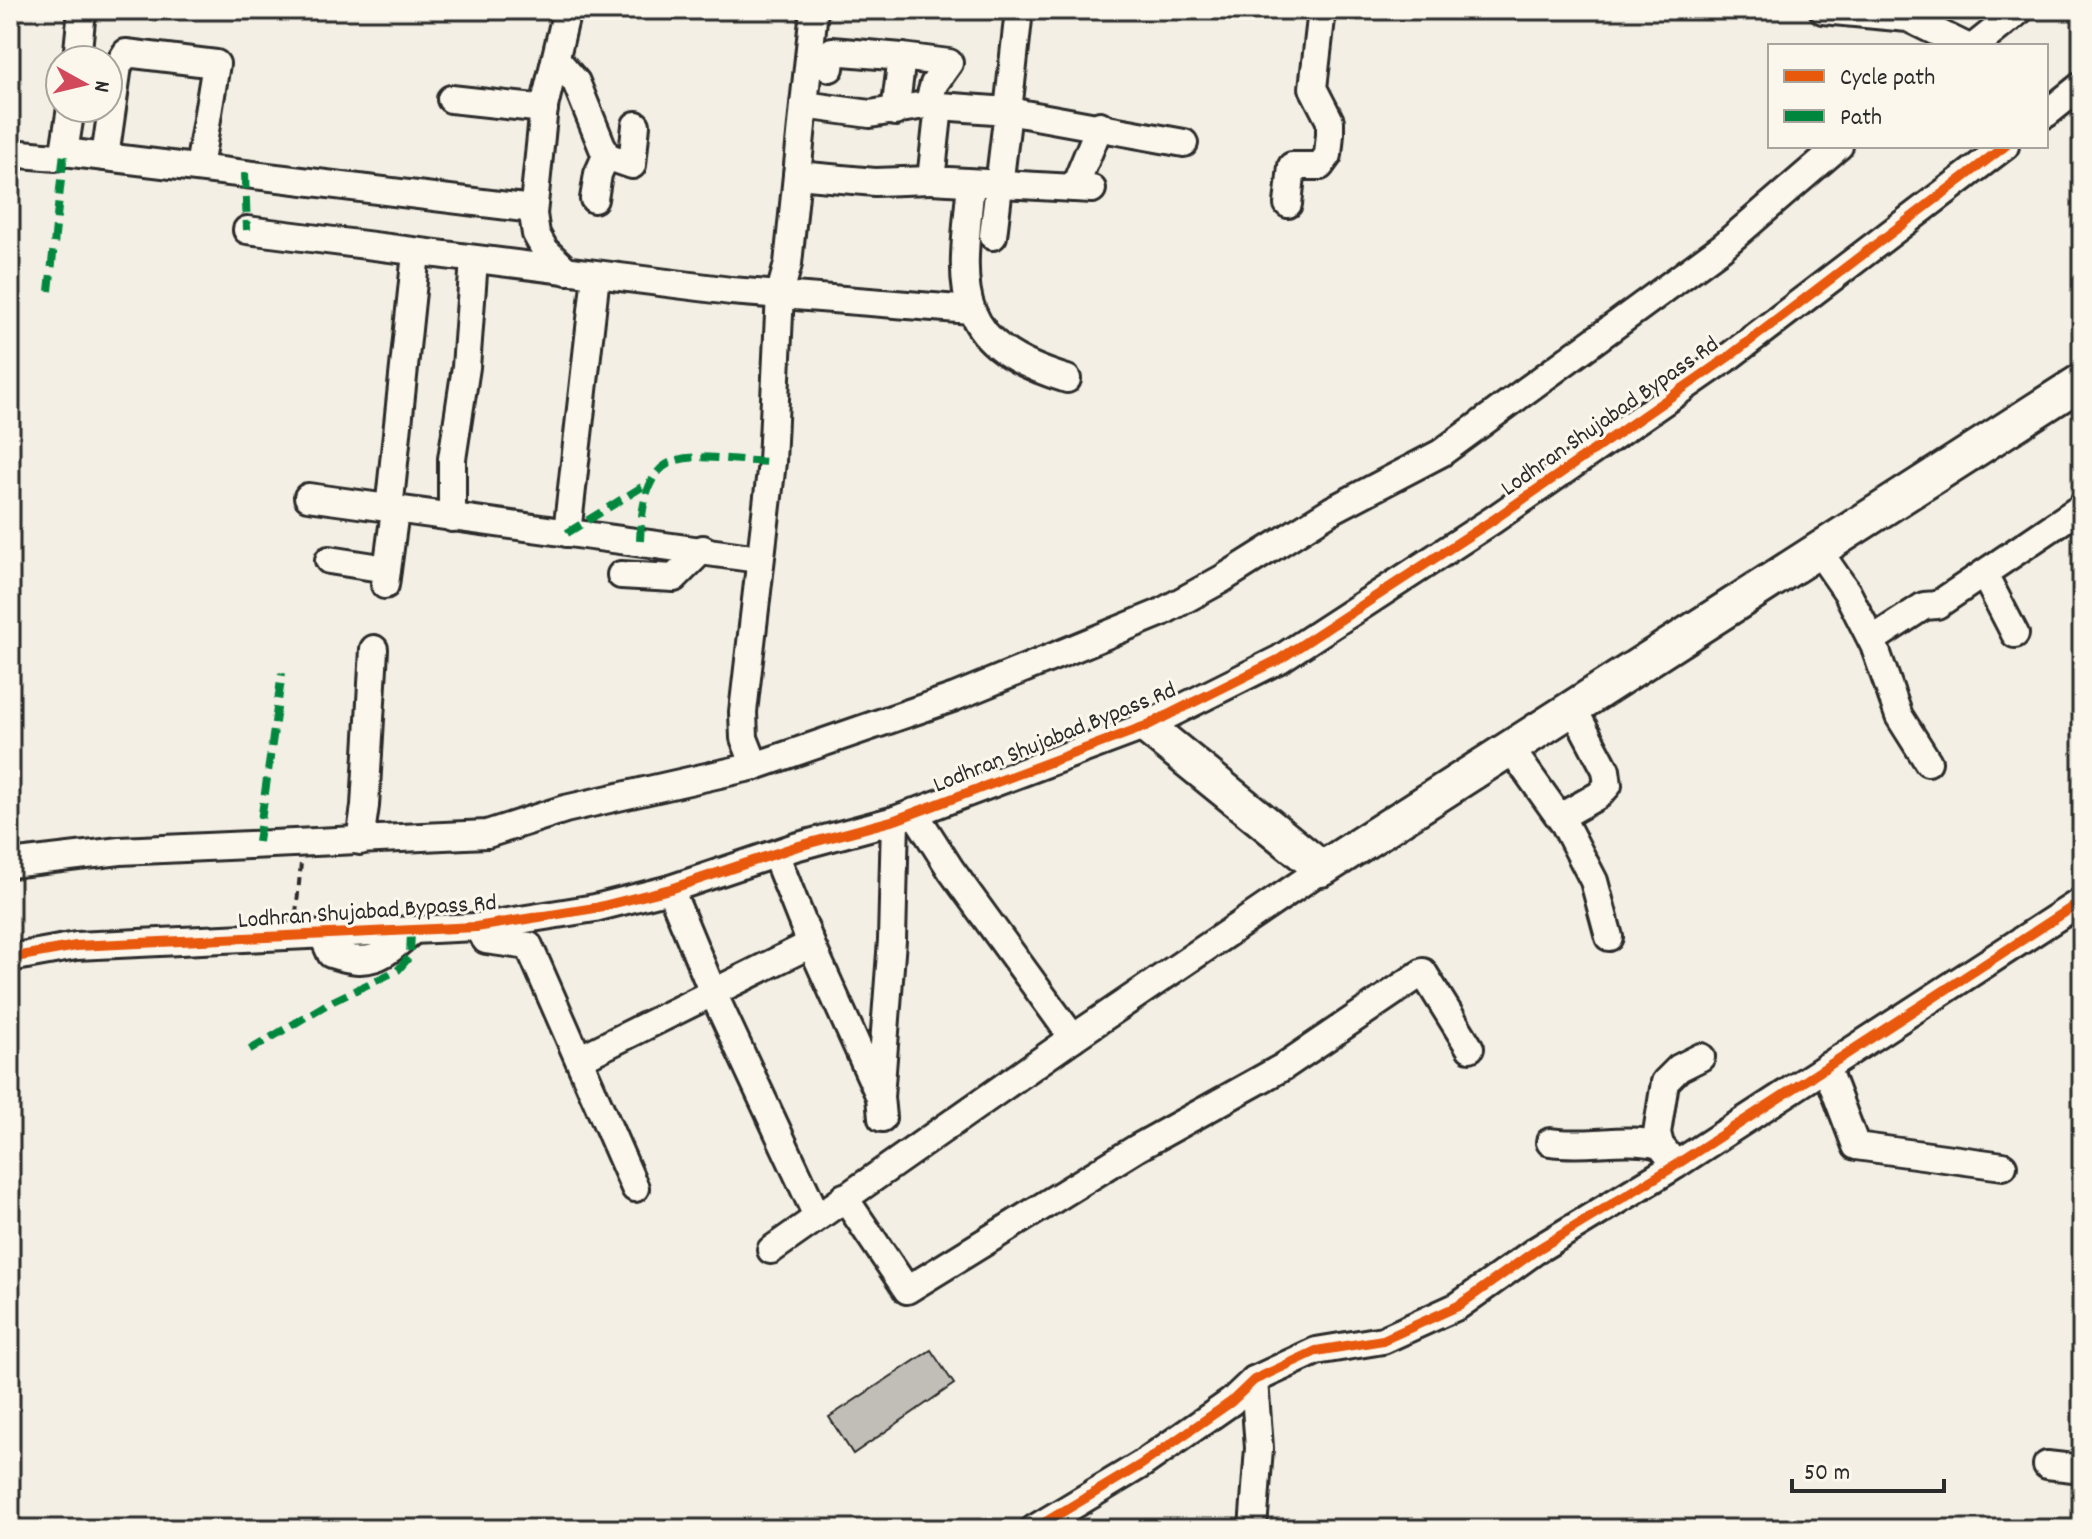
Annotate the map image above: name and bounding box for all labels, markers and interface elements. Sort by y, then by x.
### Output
north arrow [44,44,124,124]
legend [1768,44,2048,148]
text: Cycle path [1840,62,1935,96]
text: N [84,79,116,94]
text: Path [1840,102,1882,136]
street label: Lodhran Shujabad Bypass Rd [1495,329,1727,506]
street label: Lodhran Shujabad Bypass Rd [928,674,1182,803]
street label: Lodhran Shujabad Bypass Rd [237,887,498,939]
scale bar [1792,1443,1944,1493]
text: 50 m [1804,1457,1850,1491]

